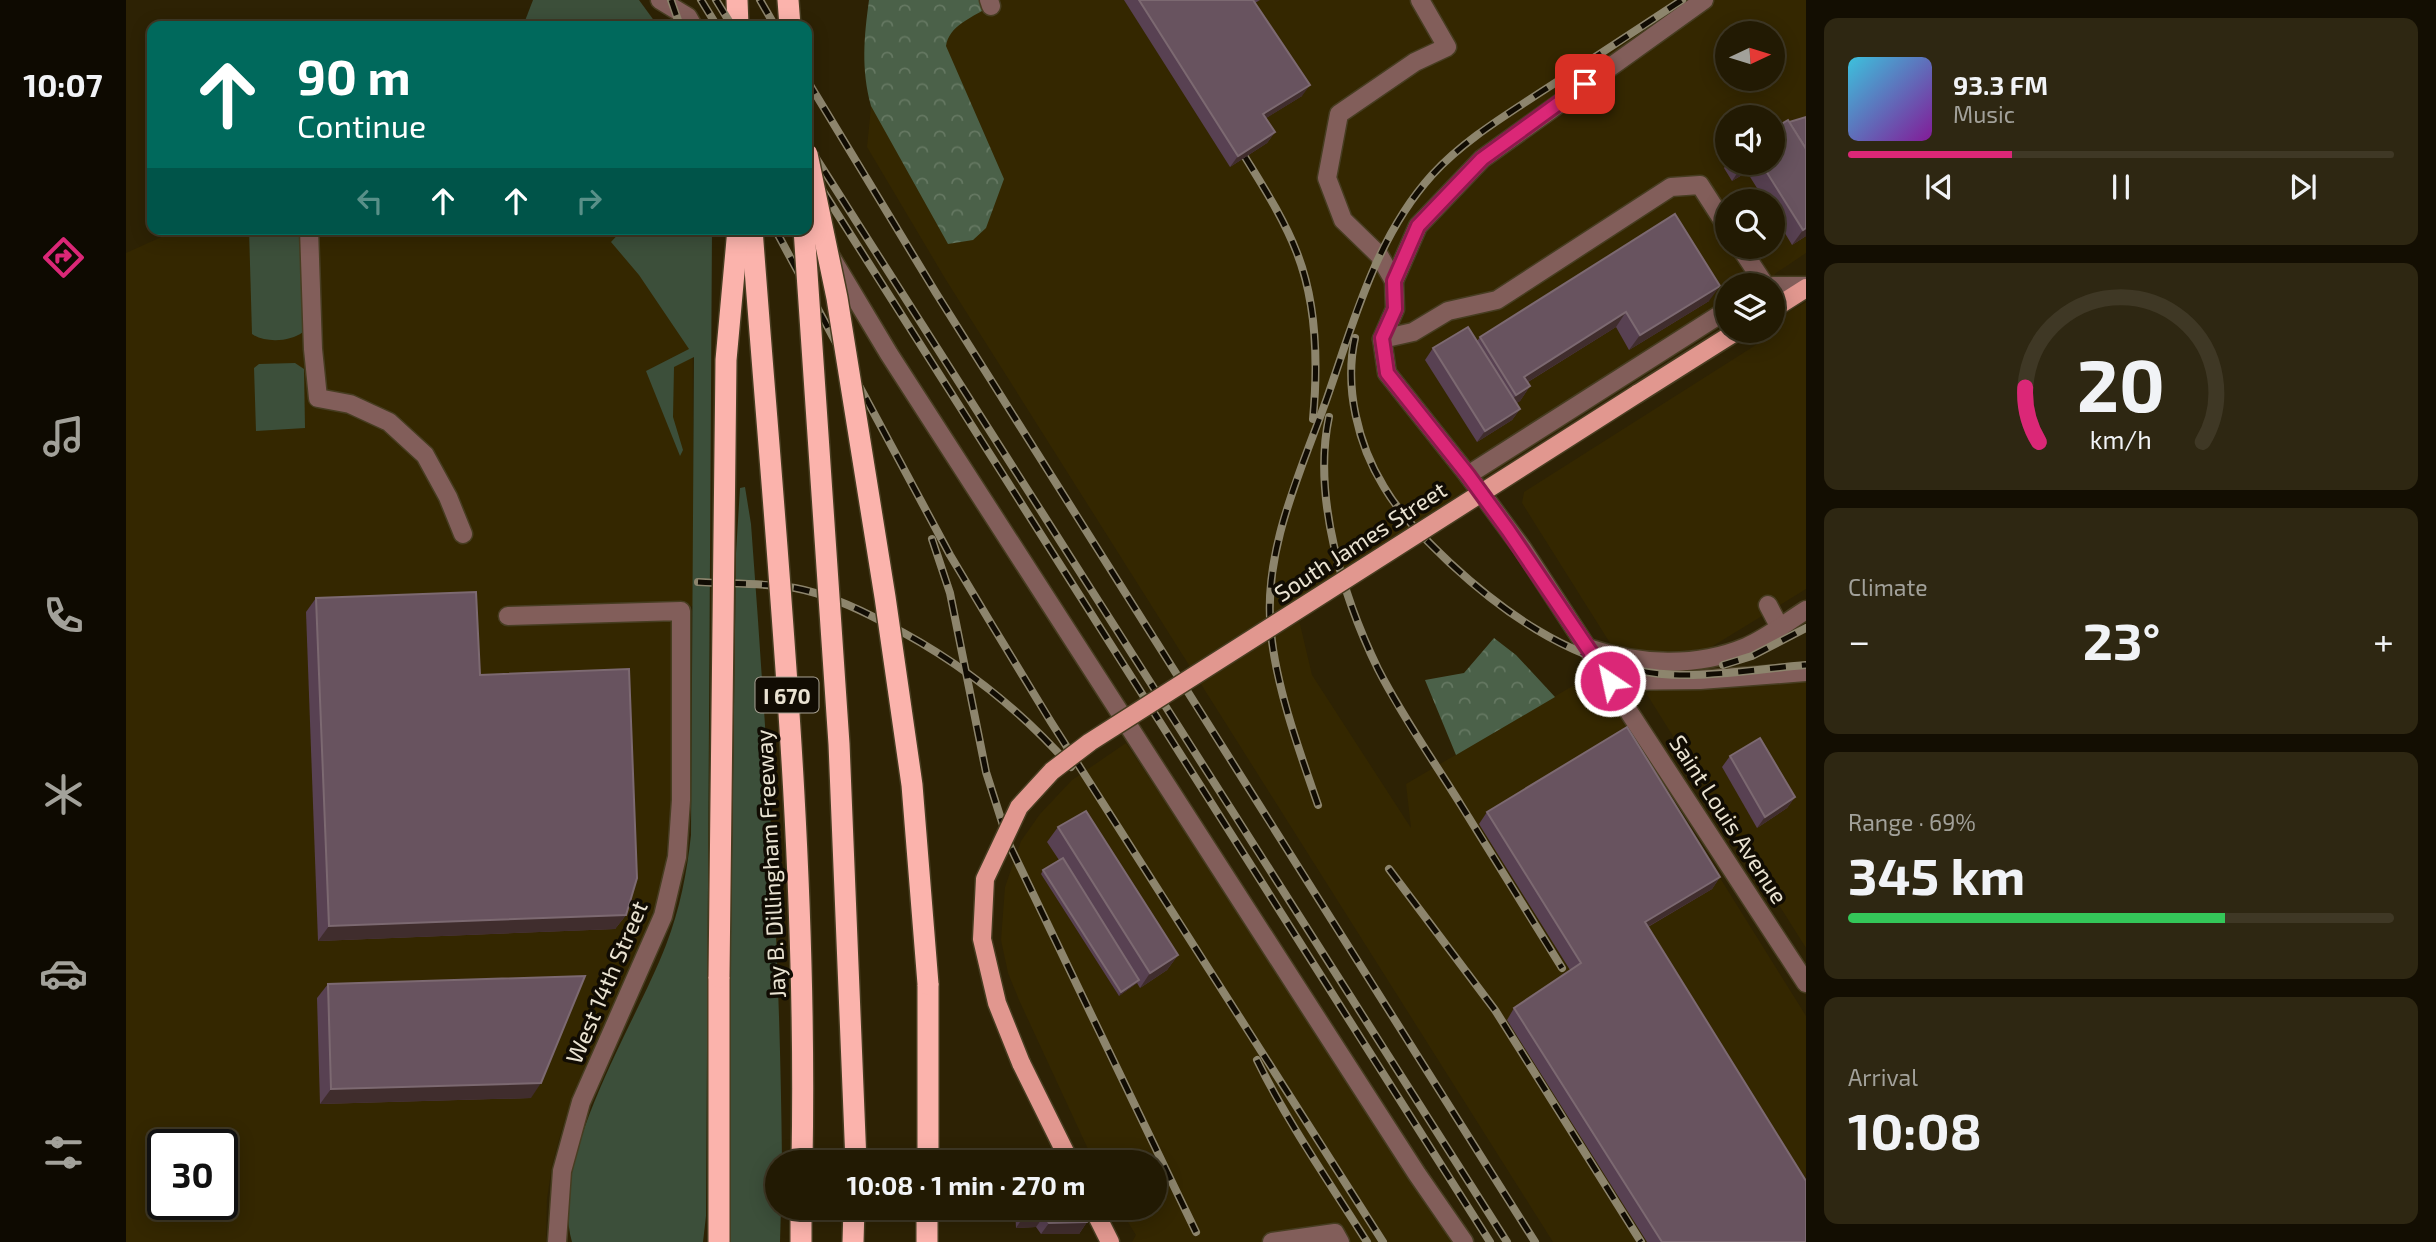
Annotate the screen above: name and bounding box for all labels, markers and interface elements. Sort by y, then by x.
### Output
north arrow [1715,21,1785,91]
map controls [1715,21,1785,343]
text: 90 m [297,46,411,105]
icon: ahead [182,49,273,140]
pin [1555,54,1615,114]
text: 10:07 [23,65,103,103]
icon: arrive [1566,65,1604,103]
text: 93.3 FM [1953,69,2048,100]
text: Music [1953,100,2015,128]
button: sound [1715,105,1785,175]
text: Continue [297,106,426,144]
icon: previous [1920,168,1958,206]
icon: pause [2102,168,2140,206]
icon: next [2284,168,2322,206]
icon: left [351,182,389,220]
icon: ahead [424,182,462,220]
icon: ahead [497,182,535,220]
icon: right [570,182,608,220]
button: search [1715,189,1785,259]
icon: directions [39,233,88,282]
button: layers [1715,273,1785,343]
text: 20 [2077,340,2165,428]
icon: music [39,412,88,461]
text: km/h [2090,424,2152,454]
street label: South James Street [1269,475,1451,607]
text: Climate [1848,573,1928,601]
icon: phone [39,591,88,640]
text: 23° [2083,608,2160,670]
text: − [1848,617,1870,663]
text: + [2373,617,2394,663]
position arrow [1573,644,1647,718]
road number: I 670 [756,678,818,712]
street label: Jay B. Dillingham Freeway [749,729,791,999]
street label: Saint Louis Avenue [1664,729,1794,909]
icon: climate [39,770,88,819]
text: Range · 69% [1848,808,1976,836]
text: 345 km [1848,843,2025,905]
street label: West 14th Street [559,896,653,1067]
icon: car [39,949,88,998]
text: Arrival [1848,1063,1918,1091]
text: 10:08 [1848,1098,1982,1160]
icon: filters [39,1128,88,1177]
speed limit sign: 30 [147,1129,238,1220]
text: 10:08 · 1 min · 270 m [847,1169,1085,1200]

